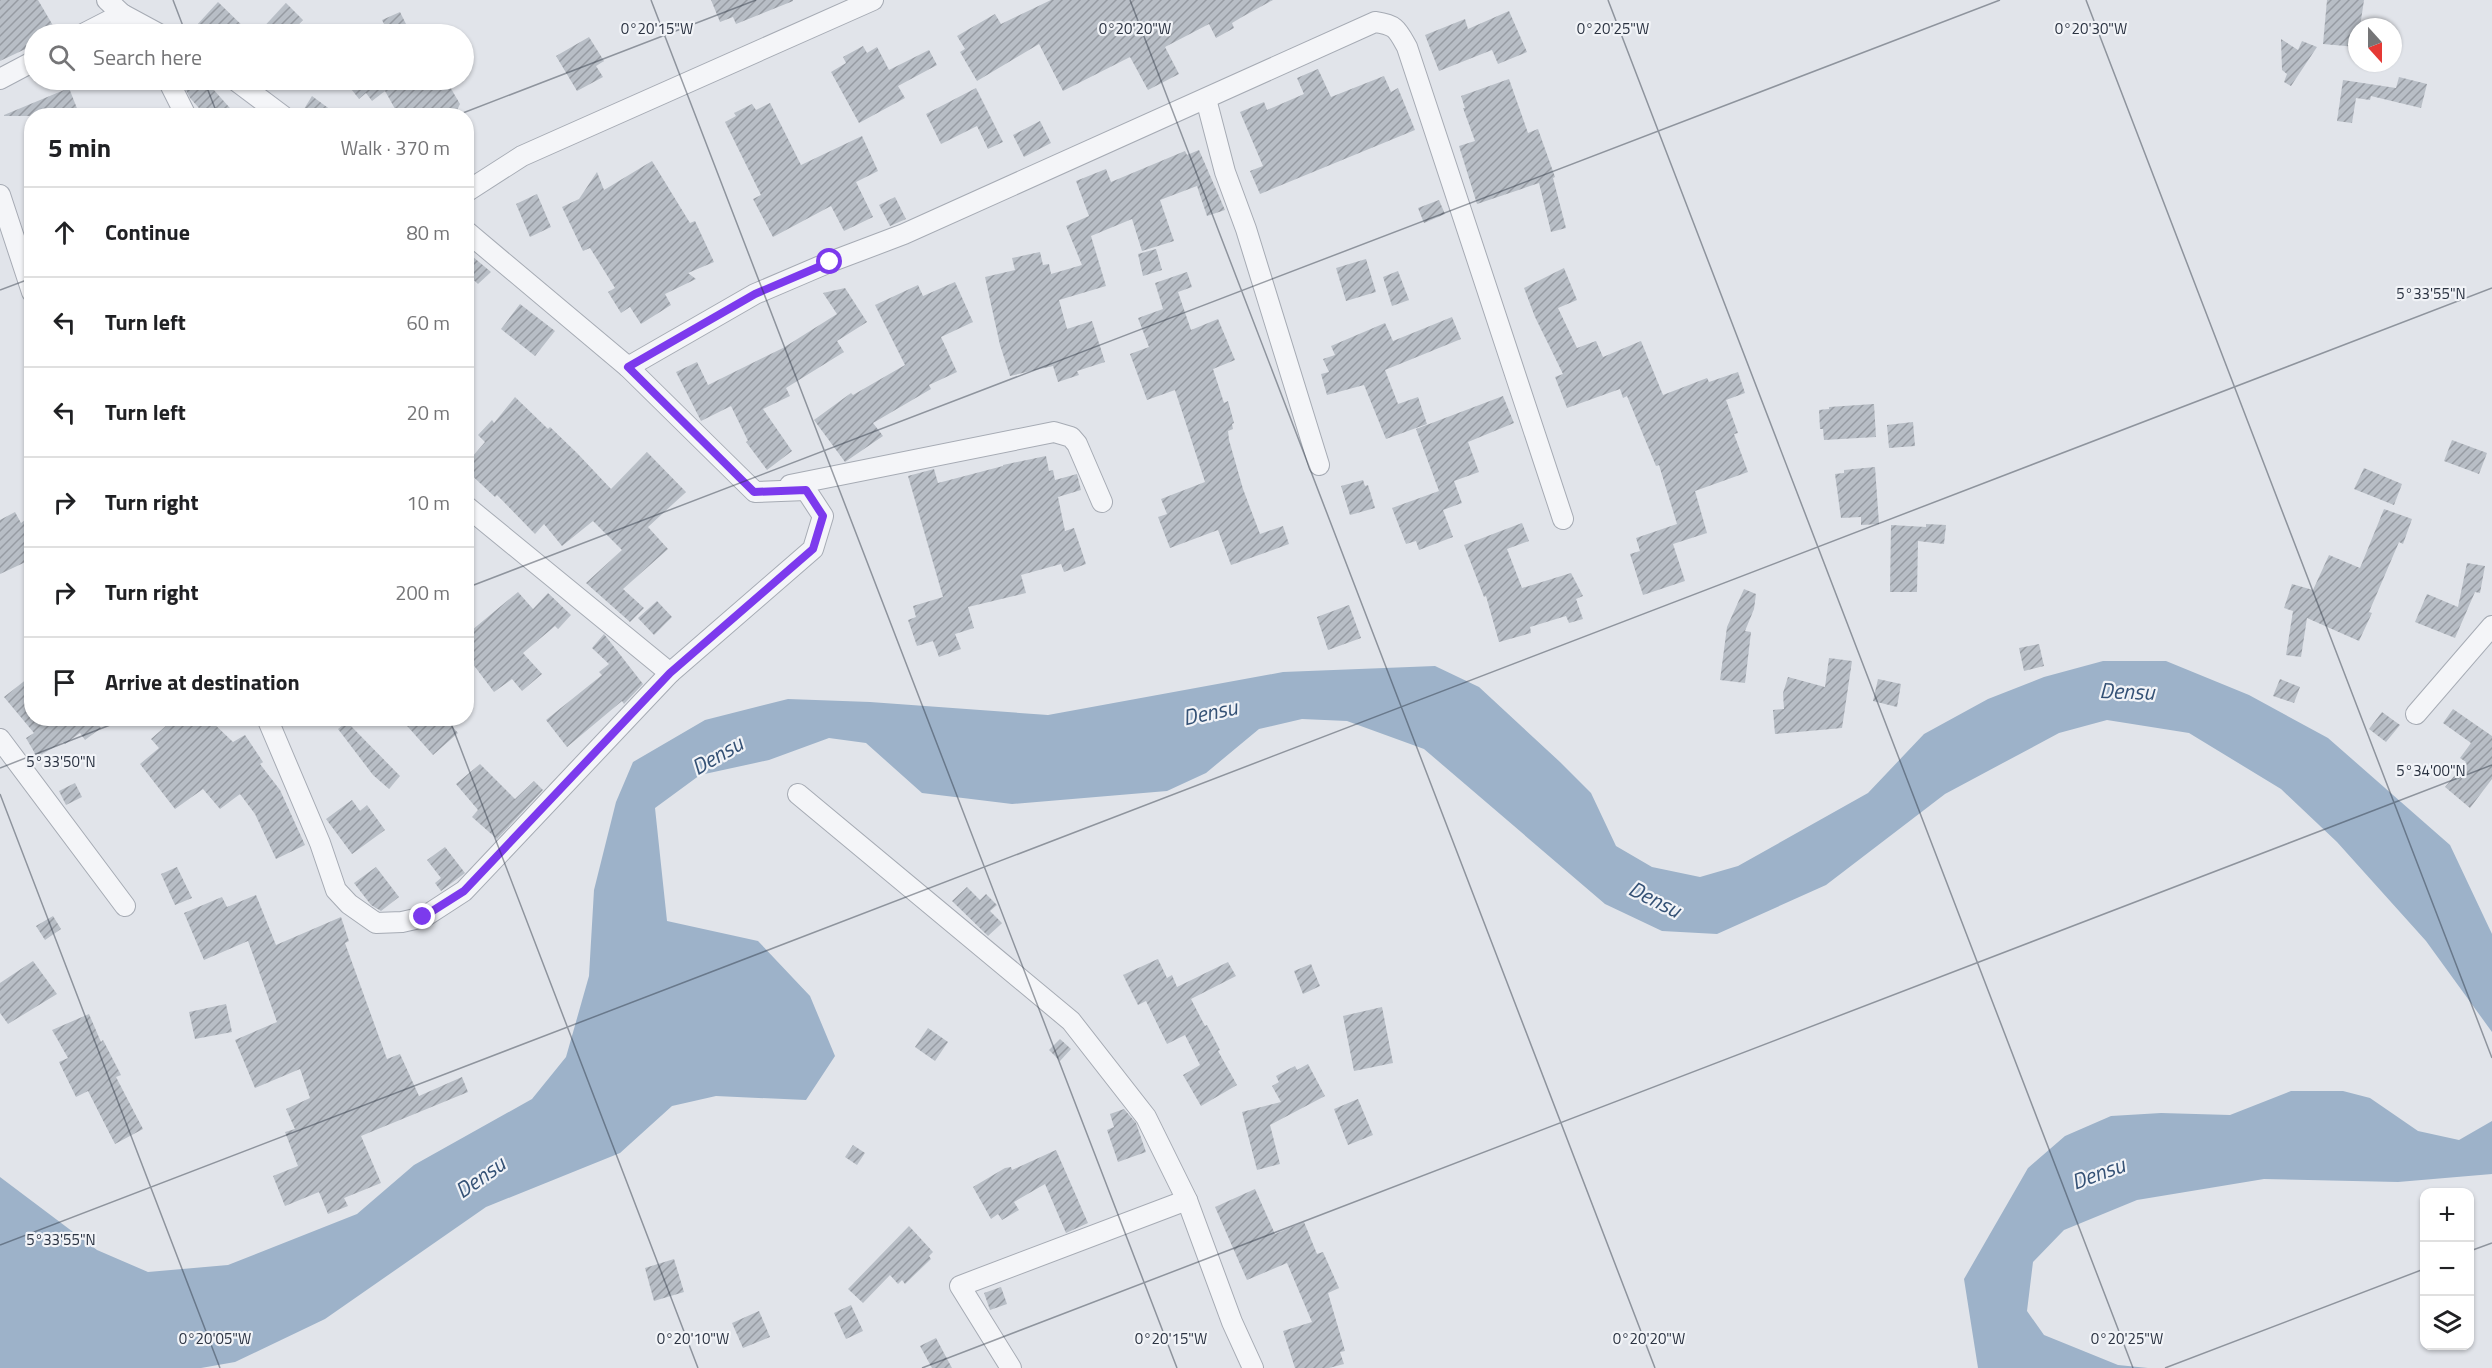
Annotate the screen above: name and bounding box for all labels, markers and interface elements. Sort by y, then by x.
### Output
text: 0°20'15"W [621,17,693,40]
text: 0°20'20"W [1099,17,1171,40]
text: 0°20'25"W [1577,17,1649,40]
text: 0°20'30"W [2055,17,2127,40]
north arrow [2348,18,2402,72]
search box [24,24,474,90]
text: Search here [93,40,202,74]
icon: search [45,41,78,74]
text: 5 min [48,128,111,167]
text: Walk · 370 m [341,132,450,163]
text: Continue [105,215,190,249]
icon: ahead [48,216,81,249]
text: 80 m [406,217,450,248]
route start [816,248,842,274]
text: 5°33'55"N [2396,282,2466,305]
text: Turn left [105,305,186,339]
icon: left [48,306,81,339]
text: 60 m [406,307,450,338]
text: Turn left [105,395,186,429]
icon: left [48,396,81,429]
text: 20 m [406,397,450,428]
text: Turn right [105,485,199,519]
icon: right [48,486,81,519]
text: 10 m [406,487,450,518]
text: Turn right [105,575,199,609]
icon: right [48,576,81,609]
text: 200 m [395,577,450,608]
text: Arrive at destination [105,665,300,699]
icon: arrive [48,666,81,699]
water label: Densu [2099,673,2157,709]
water label: Densu [1180,689,1242,734]
water label: Densu [685,726,751,783]
text: 5°33'50"N [26,750,96,773]
text: 5°34'00"N [2396,759,2466,782]
water label: Densu [1623,871,1689,928]
route end [409,903,435,929]
water label: Densu [448,1146,514,1207]
water label: Densu [2066,1147,2132,1198]
map controls [2420,1188,2474,1350]
button: + [2420,1188,2474,1242]
text: 5°33'55"N [26,1228,96,1251]
button: − [2420,1242,2474,1296]
button: layers [2420,1296,2474,1350]
text: 0°20'05"W [179,1327,251,1350]
text: 0°20'10"W [657,1327,729,1350]
text: 0°20'15"W [1135,1327,1207,1350]
text: 0°20'20"W [1613,1327,1685,1350]
text: 0°20'25"W [2091,1327,2163,1350]

